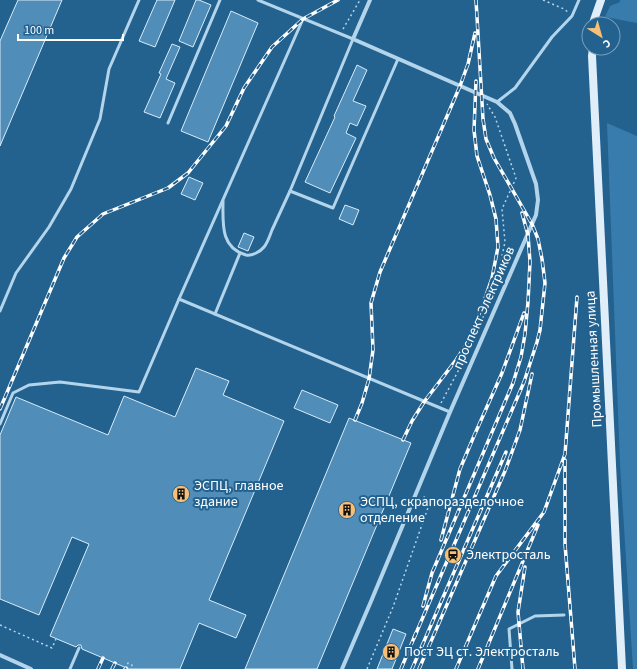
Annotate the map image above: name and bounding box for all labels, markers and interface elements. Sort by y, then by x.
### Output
scale bar [18,16,123,42]
north arrow [581,16,621,56]
text: 100 m [24,22,54,39]
text: С [599,36,614,52]
street label: проспект Электриков [448,243,520,373]
street label: Промышленная улица [580,290,608,428]
place label: ЭСПЦ, главное здание [194,476,284,512]
building icon: ЭСПЦ, главное здание [171,484,191,504]
place label: ЭСПЦ, скрапоразделочное отделение [360,492,524,528]
building icon: ЭСПЦ, скрапоразделочное отделение [337,500,357,520]
station icon: Электросталь [443,545,463,565]
place label: Электросталь [466,545,551,565]
building icon: Пост ЭЦ ст. Электросталь [381,642,401,662]
place label: Пост ЭЦ ст. Электросталь [404,642,560,662]

